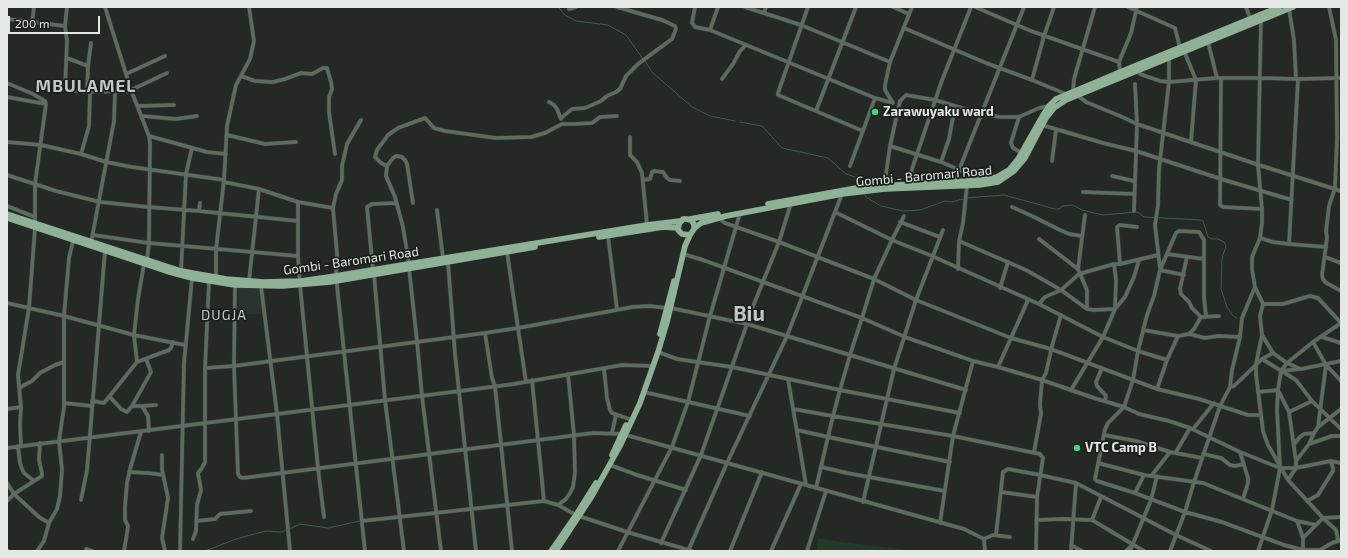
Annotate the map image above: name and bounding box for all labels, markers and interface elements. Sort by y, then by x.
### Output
scale bar [10,8,102,34]
text: 200 m [15,16,49,30]
district label: MBULAMEL [36,76,136,96]
place label: Zarawuyaku ward [883,104,994,120]
marker: Zarawuyaku ward [870,107,880,117]
street label: Gombi - Baromari Road [855,162,993,190]
street label: Gombi - Baromari Road [282,244,420,278]
district label: Biu [733,301,765,327]
district label: DUGJA [201,307,247,323]
place label: VTC Camp B [1085,440,1157,456]
marker: VTC Camp B [1072,443,1082,453]

